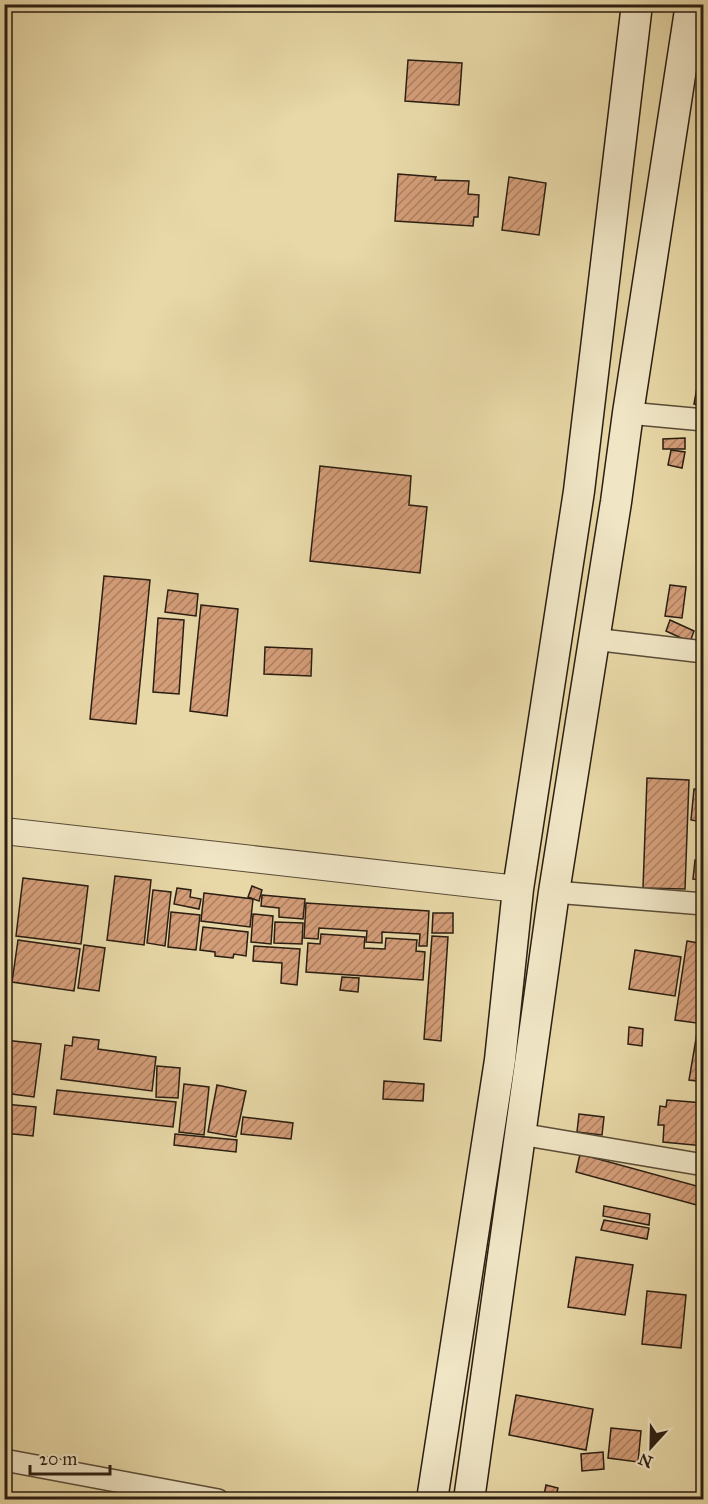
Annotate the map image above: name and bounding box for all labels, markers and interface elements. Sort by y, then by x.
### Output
north arrow [621,1417,681,1477]
scale bar [30,1438,110,1476]
text: 20 m [39,1448,77,1470]
text: N [635,1449,655,1472]

